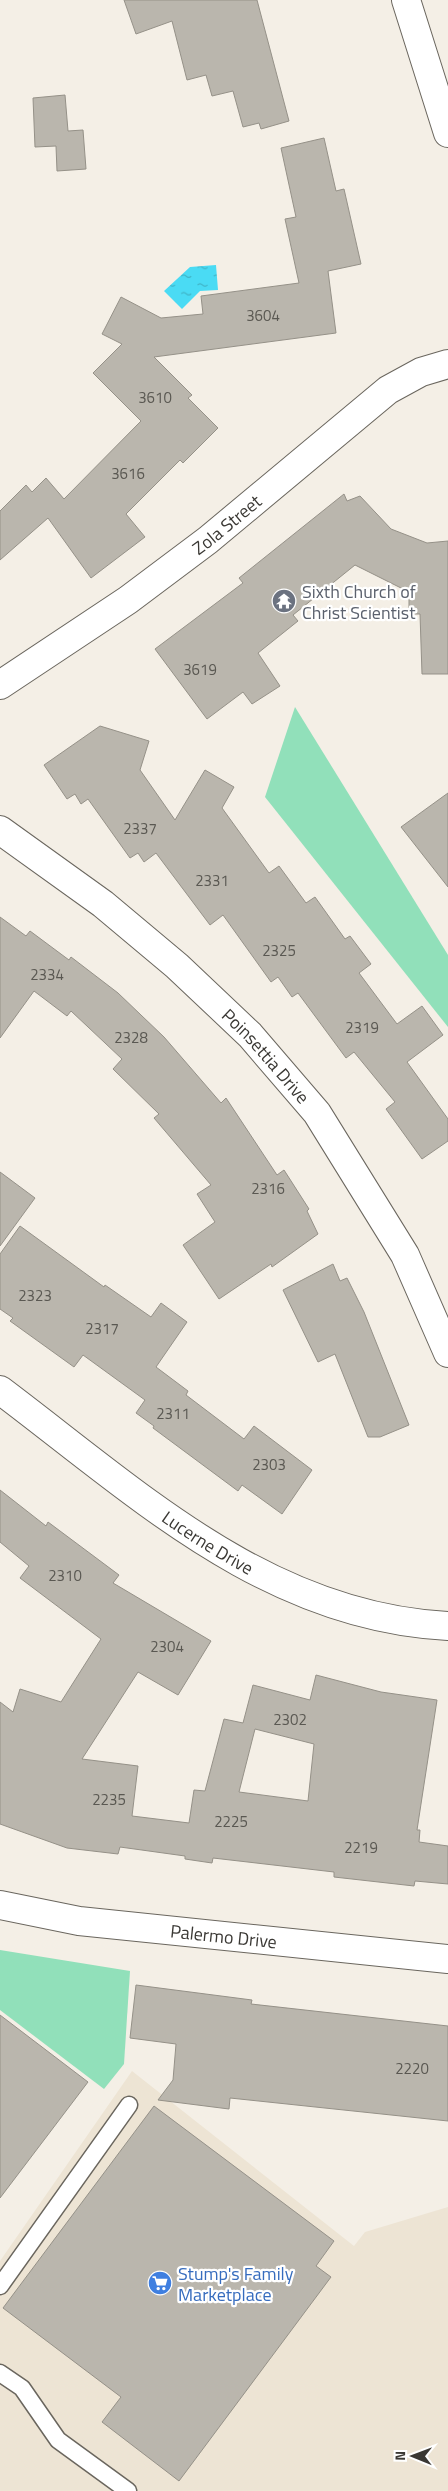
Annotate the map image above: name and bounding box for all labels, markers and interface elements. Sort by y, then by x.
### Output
house number: 3604 [246,304,280,327]
house number: 3610 [138,386,172,409]
house number: 3616 [111,462,145,485]
street label: Zola Street [186,487,268,561]
place label: Sixth Church of Christ Scientist [302,578,416,626]
temple icon: Sixth Church of Christ Scientist [271,588,297,614]
house number: 3619 [183,658,217,681]
house number: 2337 [123,817,157,840]
house number: 2331 [195,869,229,892]
house number: 2325 [262,939,296,962]
house number: 2334 [30,963,64,986]
street label: Poinsettia Drive [216,1002,316,1109]
house number: 2319 [345,1016,379,1039]
house number: 2328 [114,1026,148,1049]
house number: 2316 [251,1177,285,1200]
house number: 2323 [18,1284,52,1307]
house number: 2317 [85,1317,119,1340]
house number: 2311 [156,1402,190,1425]
house number: 2303 [252,1453,286,1476]
street label: Lucerne Drive [157,1504,259,1581]
house number: 2310 [48,1564,82,1587]
house number: 2304 [150,1635,184,1658]
house number: 2302 [273,1708,307,1731]
house number: 2235 [92,1788,126,1811]
house number: 2225 [214,1810,248,1833]
house number: 2219 [344,1836,378,1859]
street label: Palermo Drive [169,1917,278,1955]
house number: 2220 [395,2057,429,2080]
place label: Stump's Family Marketplace [178,2260,294,2308]
supermarket icon: Stump's Family Marketplace [147,2270,173,2296]
north arrow [388,2431,438,2481]
text: N [389,2451,410,2461]

